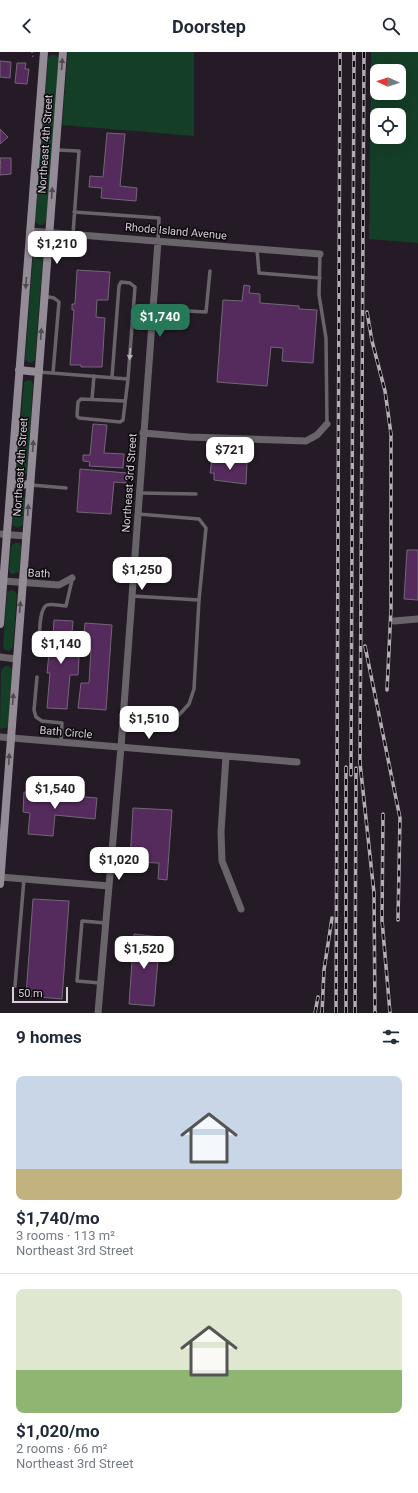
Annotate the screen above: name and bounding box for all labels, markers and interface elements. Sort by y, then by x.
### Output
icon: back [16,15,38,37]
icon: search [380,15,402,37]
text: Doorstep [172,16,246,37]
one-way arrow [59,58,66,70]
north arrow [370,64,406,100]
map controls [370,64,406,144]
street label: Northeast 4th Street [36,94,55,194]
button: locate [370,108,406,144]
one-way arrow [49,187,55,199]
street label: Rhode Island Avenue [124,221,228,242]
pin: $1,210 [24,231,90,265]
text: $1,210 [37,236,77,251]
one-way arrow [22,277,29,289]
pin: $1,740 [127,304,193,338]
text: $1,740 [140,309,180,324]
one-way arrow [38,328,45,340]
one-way arrow [127,348,134,360]
street label: Northeast 4th Street [11,417,30,517]
street label: Northeast 3rd Street [120,433,139,533]
pin: $721 [206,437,254,471]
one-way arrow [29,440,36,452]
text: $721 [215,442,245,457]
one-way arrow [25,504,32,516]
pin: $1,250 [109,557,175,591]
text: $1,250 [122,562,162,577]
street label: Bath [27,566,51,581]
one-way arrow [17,601,24,613]
pin: $1,140 [28,631,94,665]
text: $1,140 [41,636,81,651]
one-way arrow [10,693,17,705]
pin: $1,510 [116,706,182,740]
text: $1,510 [129,711,169,726]
street label: Bath Circle [39,724,93,741]
one-way arrow [6,753,13,765]
pin: $1,540 [22,776,88,810]
text: $1,540 [35,781,75,796]
pin: $1,020 [86,847,152,881]
text: $1,020 [99,852,139,867]
pin: $1,520 [111,936,177,970]
text: $1,520 [124,941,164,956]
scale bar [12,985,68,1004]
text: 50 m [18,987,43,1000]
icon: filters [380,1026,402,1048]
text: 9 homes [16,1027,82,1047]
icon: home [173,1102,245,1174]
text: $1,740/mo [16,1208,100,1228]
text: 3 rooms · 113 m² [16,1228,115,1243]
text: Northeast 3rd Street [16,1243,133,1258]
icon: home [173,1315,245,1387]
text: $1,020/mo [16,1421,100,1441]
text: 2 rooms · 66 m² [16,1441,108,1456]
text: Northeast 3rd Street [16,1456,133,1471]

